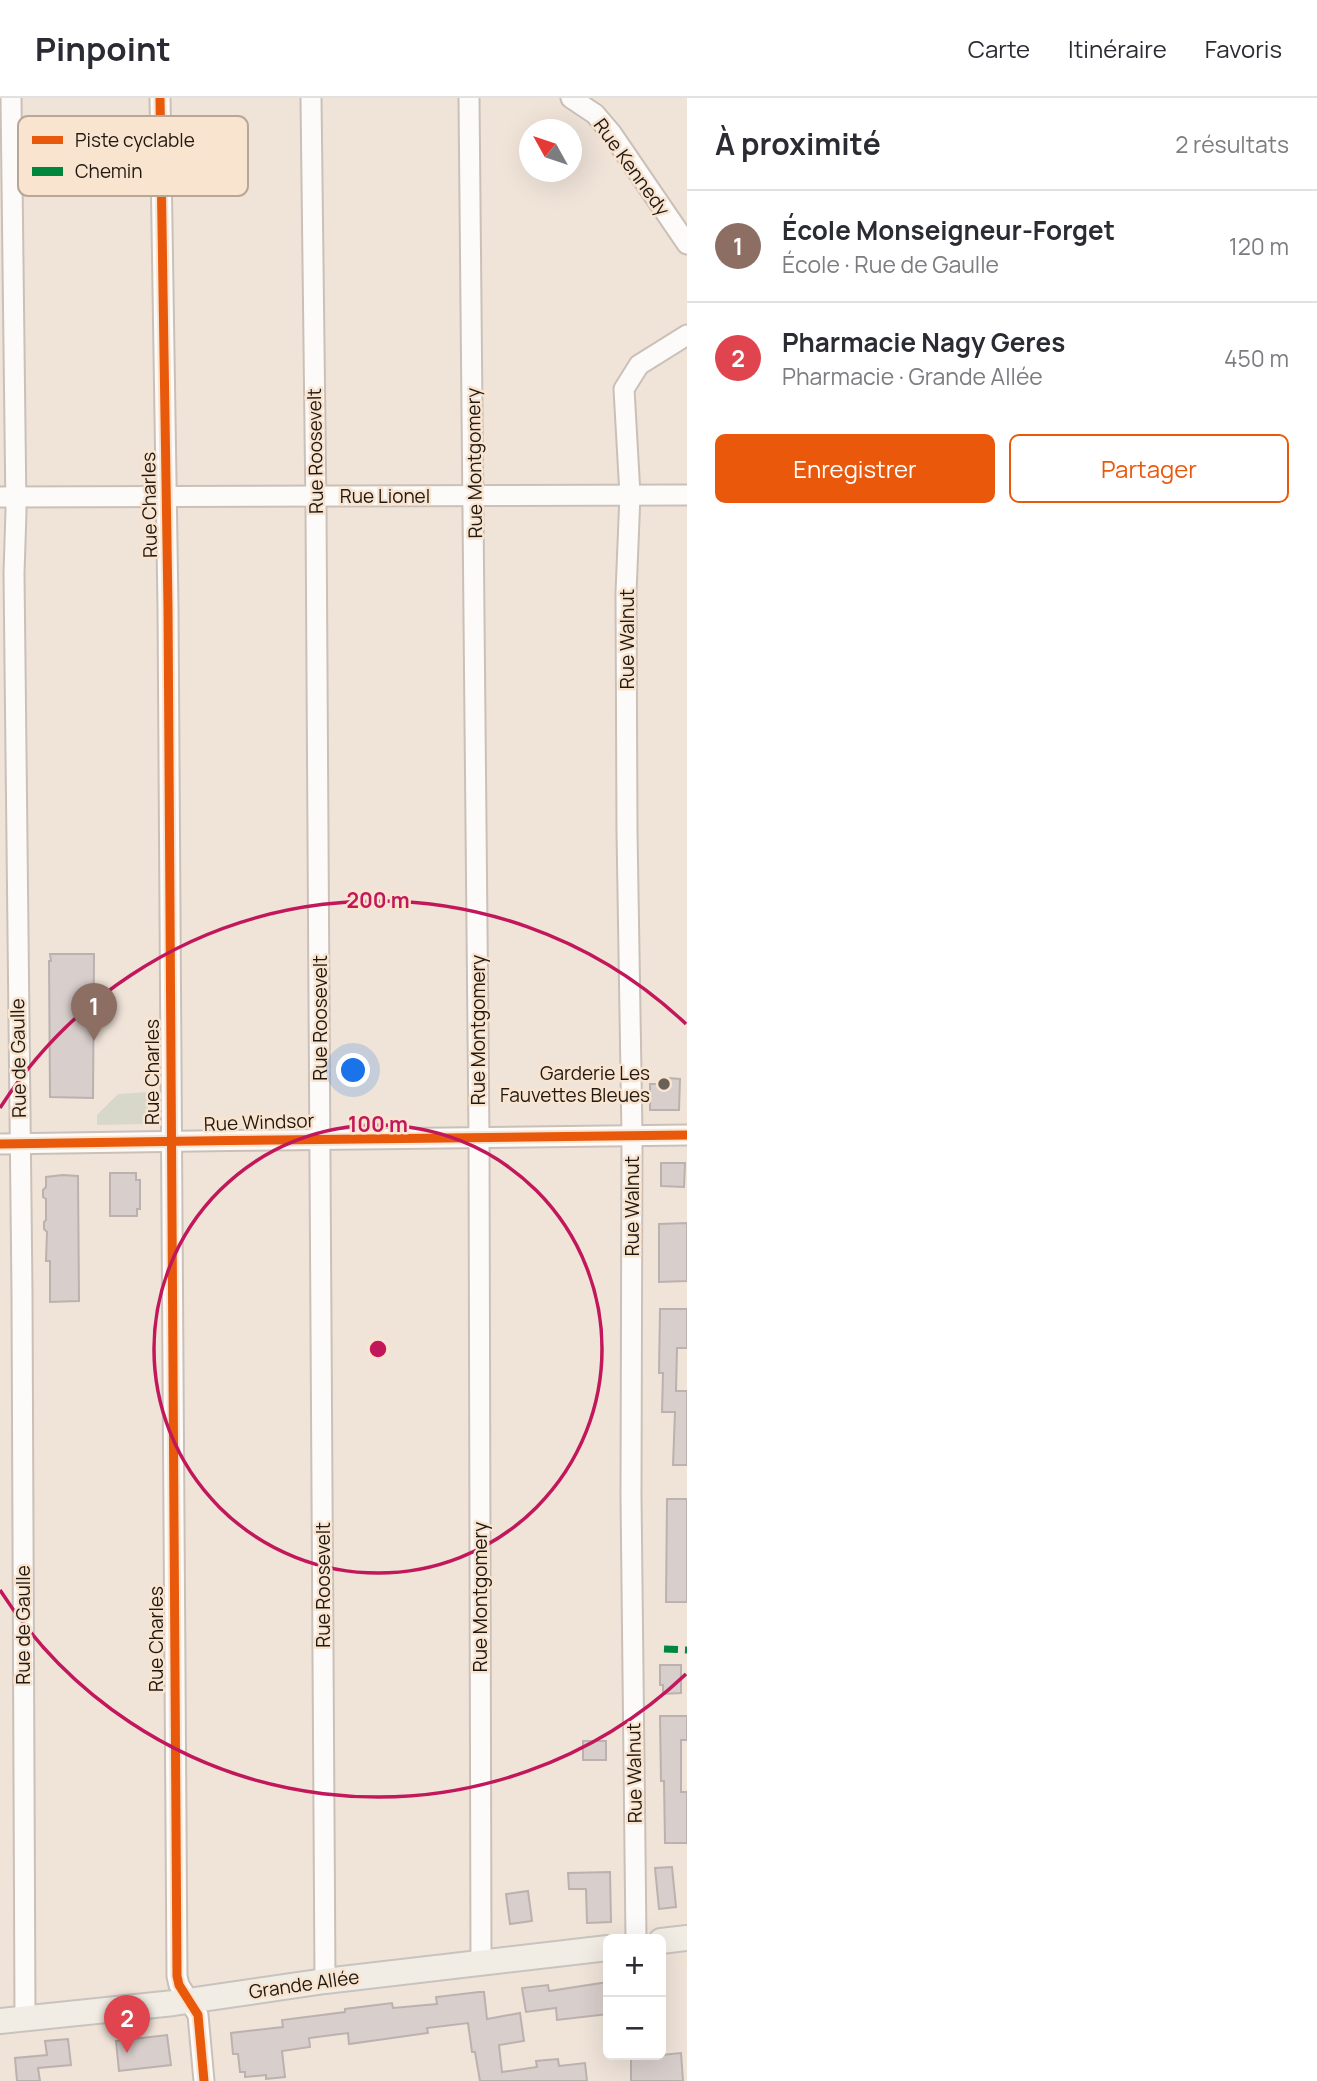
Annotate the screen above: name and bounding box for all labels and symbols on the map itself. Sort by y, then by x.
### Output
street label: Rue Kennedy [588,113,676,221]
legend [18,116,248,196]
north arrow [519,119,582,182]
text: Piste cyclable [75,127,195,153]
text: Chemin [75,158,143,184]
street label: Rue Montgomery [460,387,488,539]
street label: Rue Roosevelt [301,388,329,514]
street label: Rue Charles [135,452,163,558]
street label: Rue Lionel [340,483,430,509]
street label: Rue Walnut [614,589,640,689]
text: 200 m [346,886,410,914]
street label: Rue Roosevelt [307,955,333,1081]
street label: Rue Montgomery [465,955,491,1105]
pin: 1 [71,983,117,1041]
street label: Rue de Gaulle [4,998,32,1118]
street label: Rue Charles [139,1019,165,1125]
your location [336,1053,370,1087]
place label: Garderie Les Fauvettes Bleues [500,1060,650,1108]
marker: Garderie Les Fauvettes Bleues [656,1076,672,1092]
street label: Rue Windsor [203,1107,315,1137]
text: 100 m [348,1110,408,1138]
street label: Rue Walnut [619,1156,645,1256]
centre of rings [366,1337,390,1361]
street label: Rue Roosevelt [310,1522,336,1648]
street label: Rue Montgomery [467,1522,493,1672]
street label: Rue de Gaulle [10,1565,36,1685]
street label: Rue Charles [143,1586,169,1692]
street label: Rue Walnut [620,1723,648,1823]
street label: Grande Allée [247,1963,361,2005]
pin: 2 [104,1995,150,2053]

